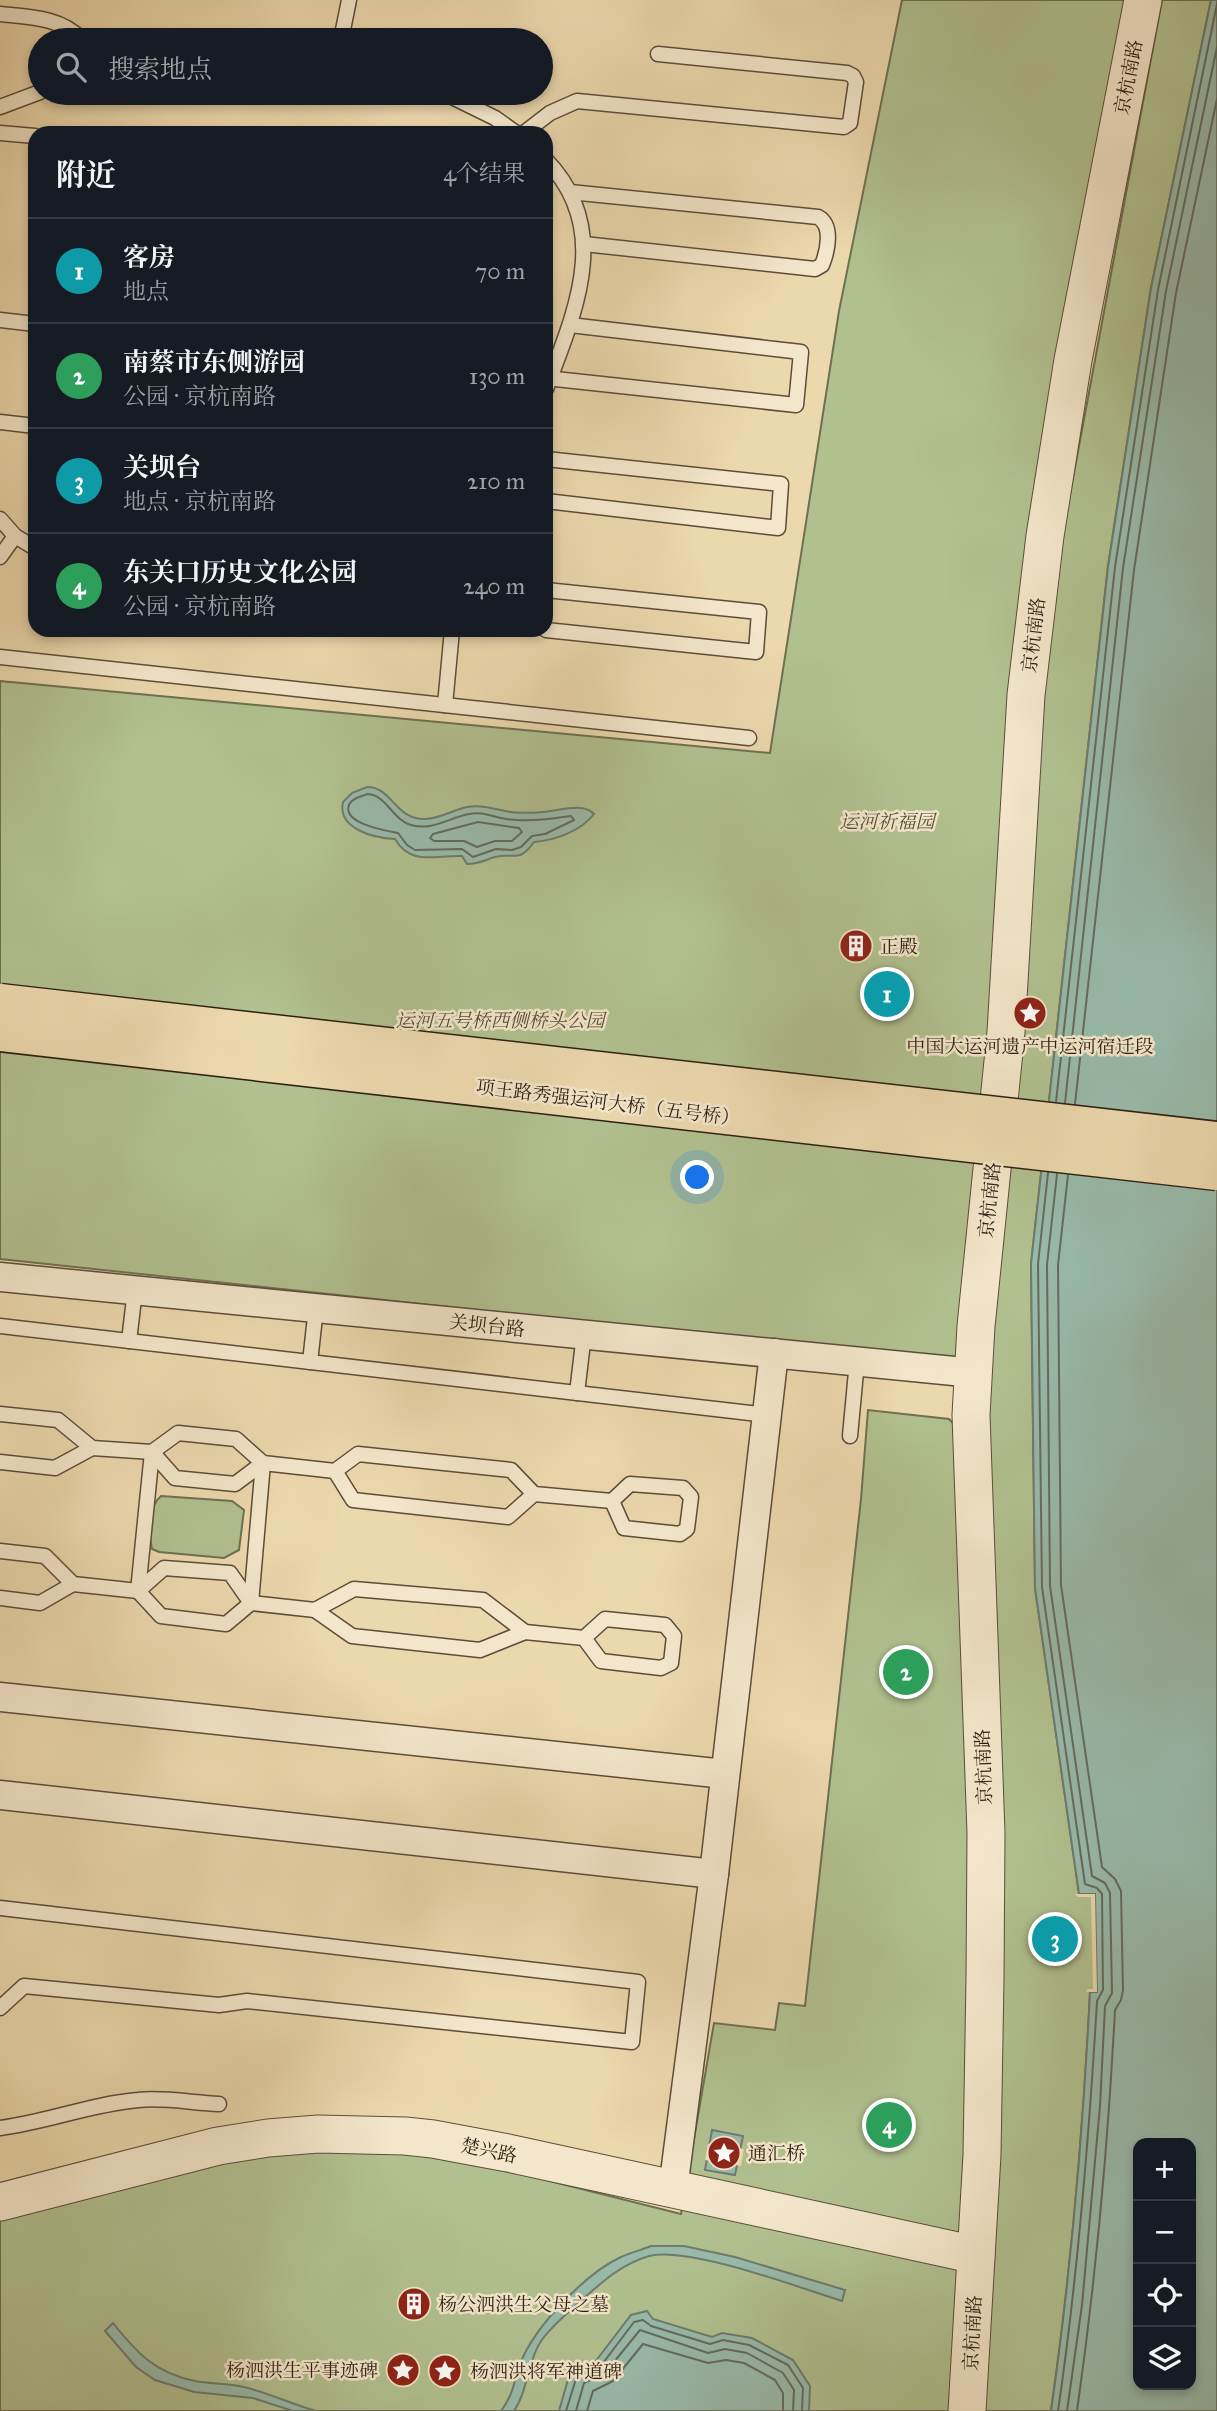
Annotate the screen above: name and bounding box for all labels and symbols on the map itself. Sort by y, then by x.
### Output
street label: 京杭南路 [1110,38,1147,117]
street label: 京杭南路 [1017,596,1050,674]
park label: 运河祈福园 [839,810,937,833]
building icon: 正殿 [837,927,875,965]
place label: 正殿 [880,935,918,958]
pin: 1 [864,968,910,1020]
place icon: 中国大运河遗产中运河宿迁段 [1011,994,1049,1032]
park label: 运河五号桥西侧桥头公园 [395,1009,607,1032]
place label: 中国大运河遗产中运河宿迁段 [906,1035,1154,1058]
street label: 项王路秀强运河大桥（五号桥） [475,1075,741,1130]
your location [680,1160,714,1194]
street label: 京杭南路 [974,1161,1005,1239]
street label: 关坝台路 [448,1310,526,1341]
pin: 2 [883,1646,929,1698]
street label: 京杭南路 [971,1729,996,1805]
pin: 3 [1032,1913,1078,1965]
pin: 4 [866,2099,912,2151]
street label: 楚兴路 [459,2133,519,2168]
place icon: 通汇桥 [705,2134,743,2172]
place label: 通汇桥 [748,2142,805,2165]
building icon: 杨公泗洪生父母之墓 [395,2285,433,2323]
place label: 杨公泗洪生父母之墓 [438,2293,609,2316]
street label: 京杭南路 [959,2294,986,2372]
place icon: 杨泗洪生平事迹碑 [384,2351,422,2389]
place icon: 杨泗洪将军神道碑 [426,2352,464,2390]
place label: 杨泗洪生平事迹碑 [226,2359,378,2382]
place label: 杨泗洪将军神道碑 [470,2360,622,2383]

